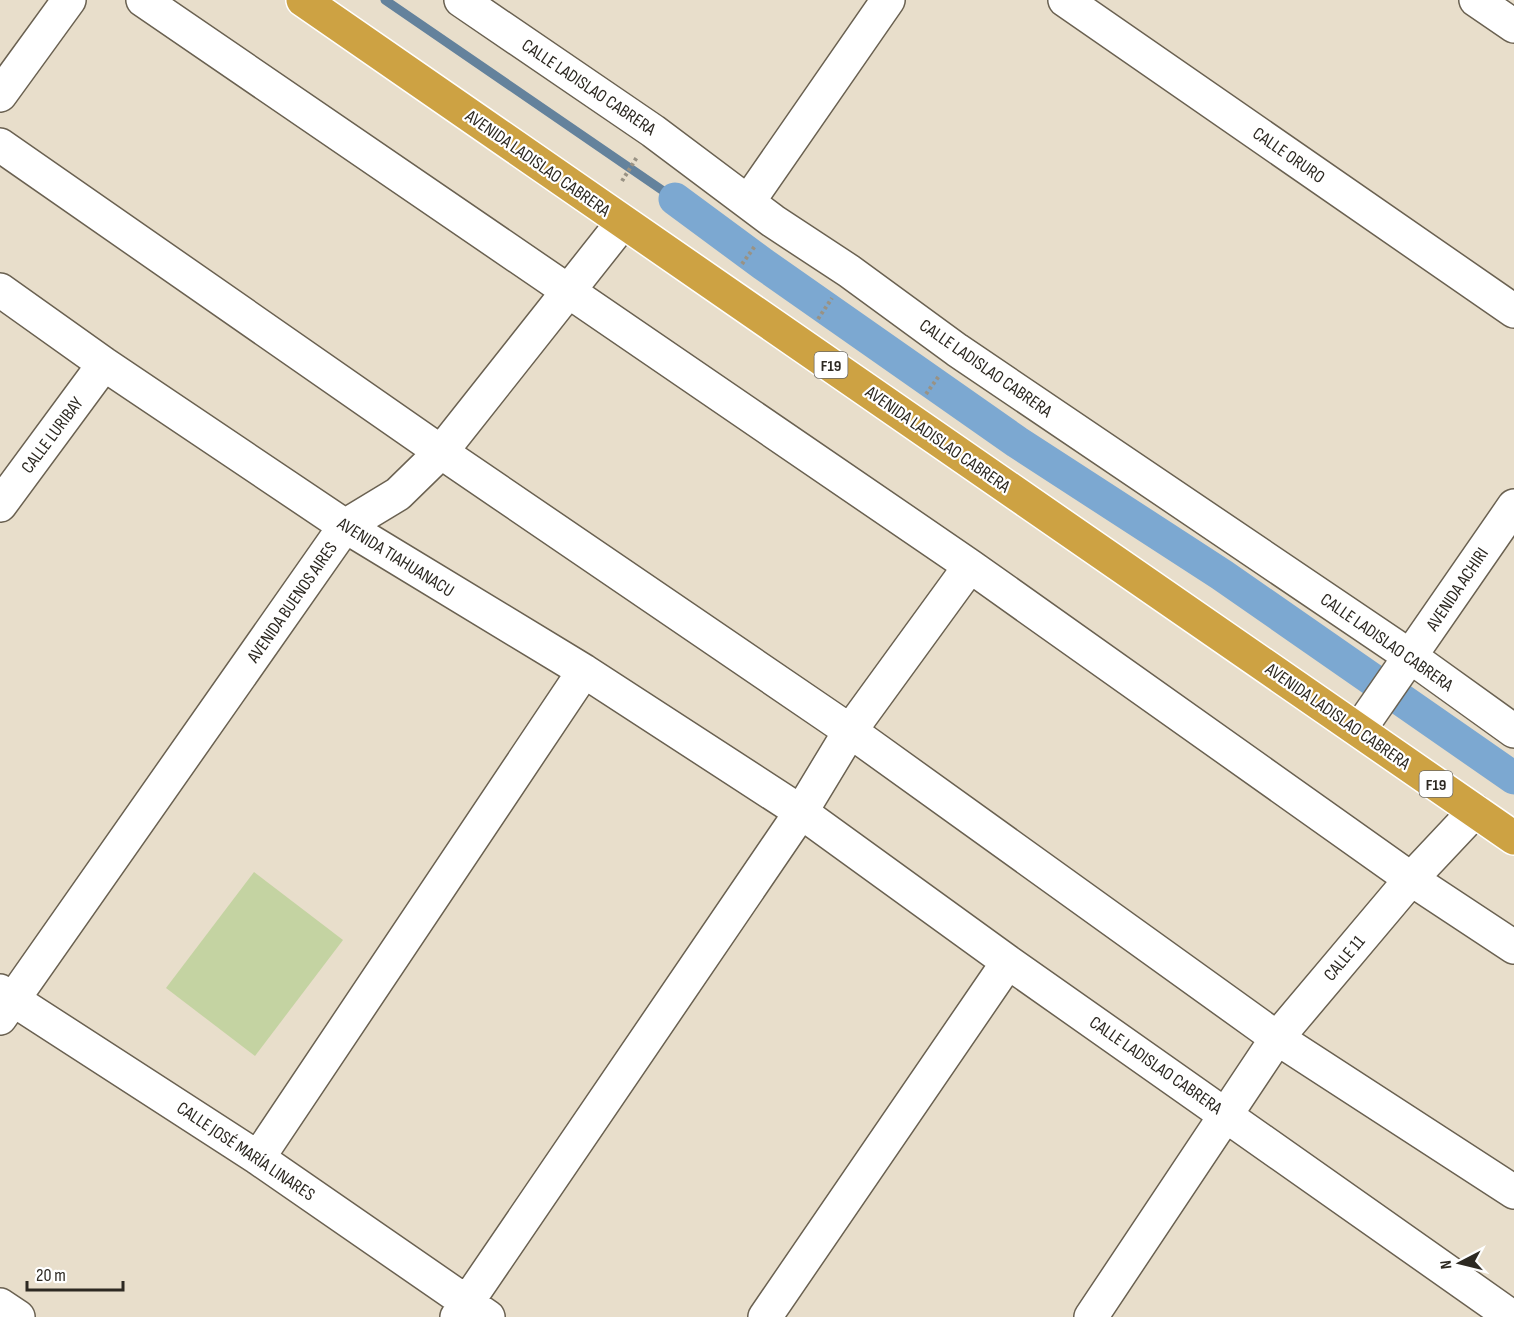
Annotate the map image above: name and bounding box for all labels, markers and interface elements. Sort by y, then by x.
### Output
street label: CALLE LADISLAO CABRERA [518,35,660,140]
street label: AVENIDA LADISLAO CABRERA [461,105,614,221]
street label: CALLE ORURO [1249,123,1329,188]
street label: CALLE LADISLAO CABRERA [915,315,1056,422]
road number: F19 [814,352,848,378]
street label: AVENIDA LADISLAO CABRERA [861,381,1014,497]
street label: CALLE LURIBAY [17,393,88,477]
street label: AVENIDA TIAHUANACU [333,513,458,602]
street label: AVENIDA BUENOS AIRES [242,538,342,667]
street label: AVENIDA ACHIRI [1421,544,1493,636]
street label: CALLE LADISLAO CABRERA [1316,589,1457,696]
street label: AVENIDA LADISLAO CABRERA [1261,658,1414,774]
road number: F19 [1420,771,1452,797]
street label: CALLE 11 [1319,931,1370,985]
street label: CALLE LADISLAO CABRERA [1085,1012,1226,1119]
street label: CALLE JOSÉ MARÍA LINARES [173,1097,319,1206]
north arrow [1430,1233,1490,1293]
scale bar [27,1254,123,1292]
text: N [1437,1259,1457,1270]
text: 20 m [36,1265,66,1286]

